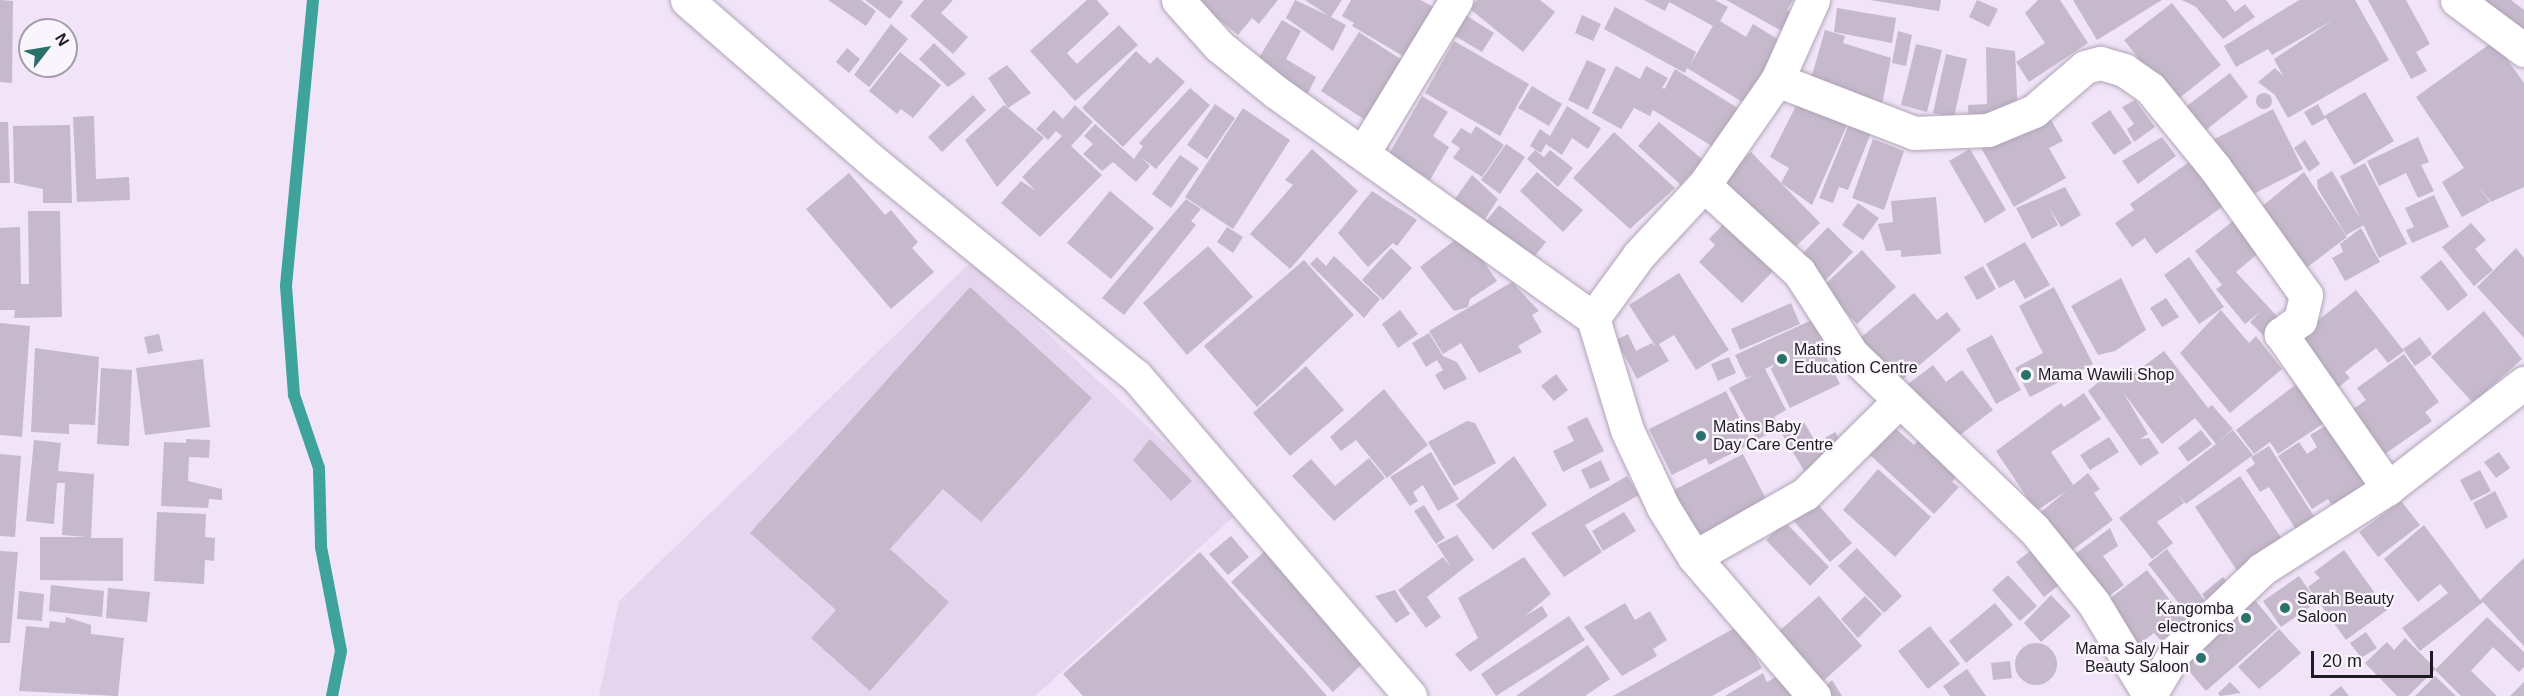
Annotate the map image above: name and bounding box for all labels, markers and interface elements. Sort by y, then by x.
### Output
north arrow [18,18,78,78]
text: N [52,30,72,49]
place label: Matins Education Centre [1794,340,1918,378]
marker: Matins Education Centre [1775,352,1789,366]
place label: Mama Wawili Shop [2038,365,2174,385]
marker: Mama Wawili Shop [2019,368,2033,382]
place label: Matins Baby Day Care Centre [1713,417,1833,455]
marker: Matins Baby Day Care Centre [1694,429,1708,443]
place label: Sarah Beauty Saloon [2297,589,2394,627]
place label: Kangomba electronics [2157,599,2234,637]
marker: Sarah Beauty Saloon [2278,601,2292,615]
marker: Kangomba electronics [2239,611,2253,625]
place label: Mama Saly Hair Beauty Saloon [2075,639,2189,677]
scale bar [2314,639,2436,677]
marker: Mama Saly Hair Beauty Saloon [2194,651,2208,665]
text: 20 m [2322,651,2362,671]

